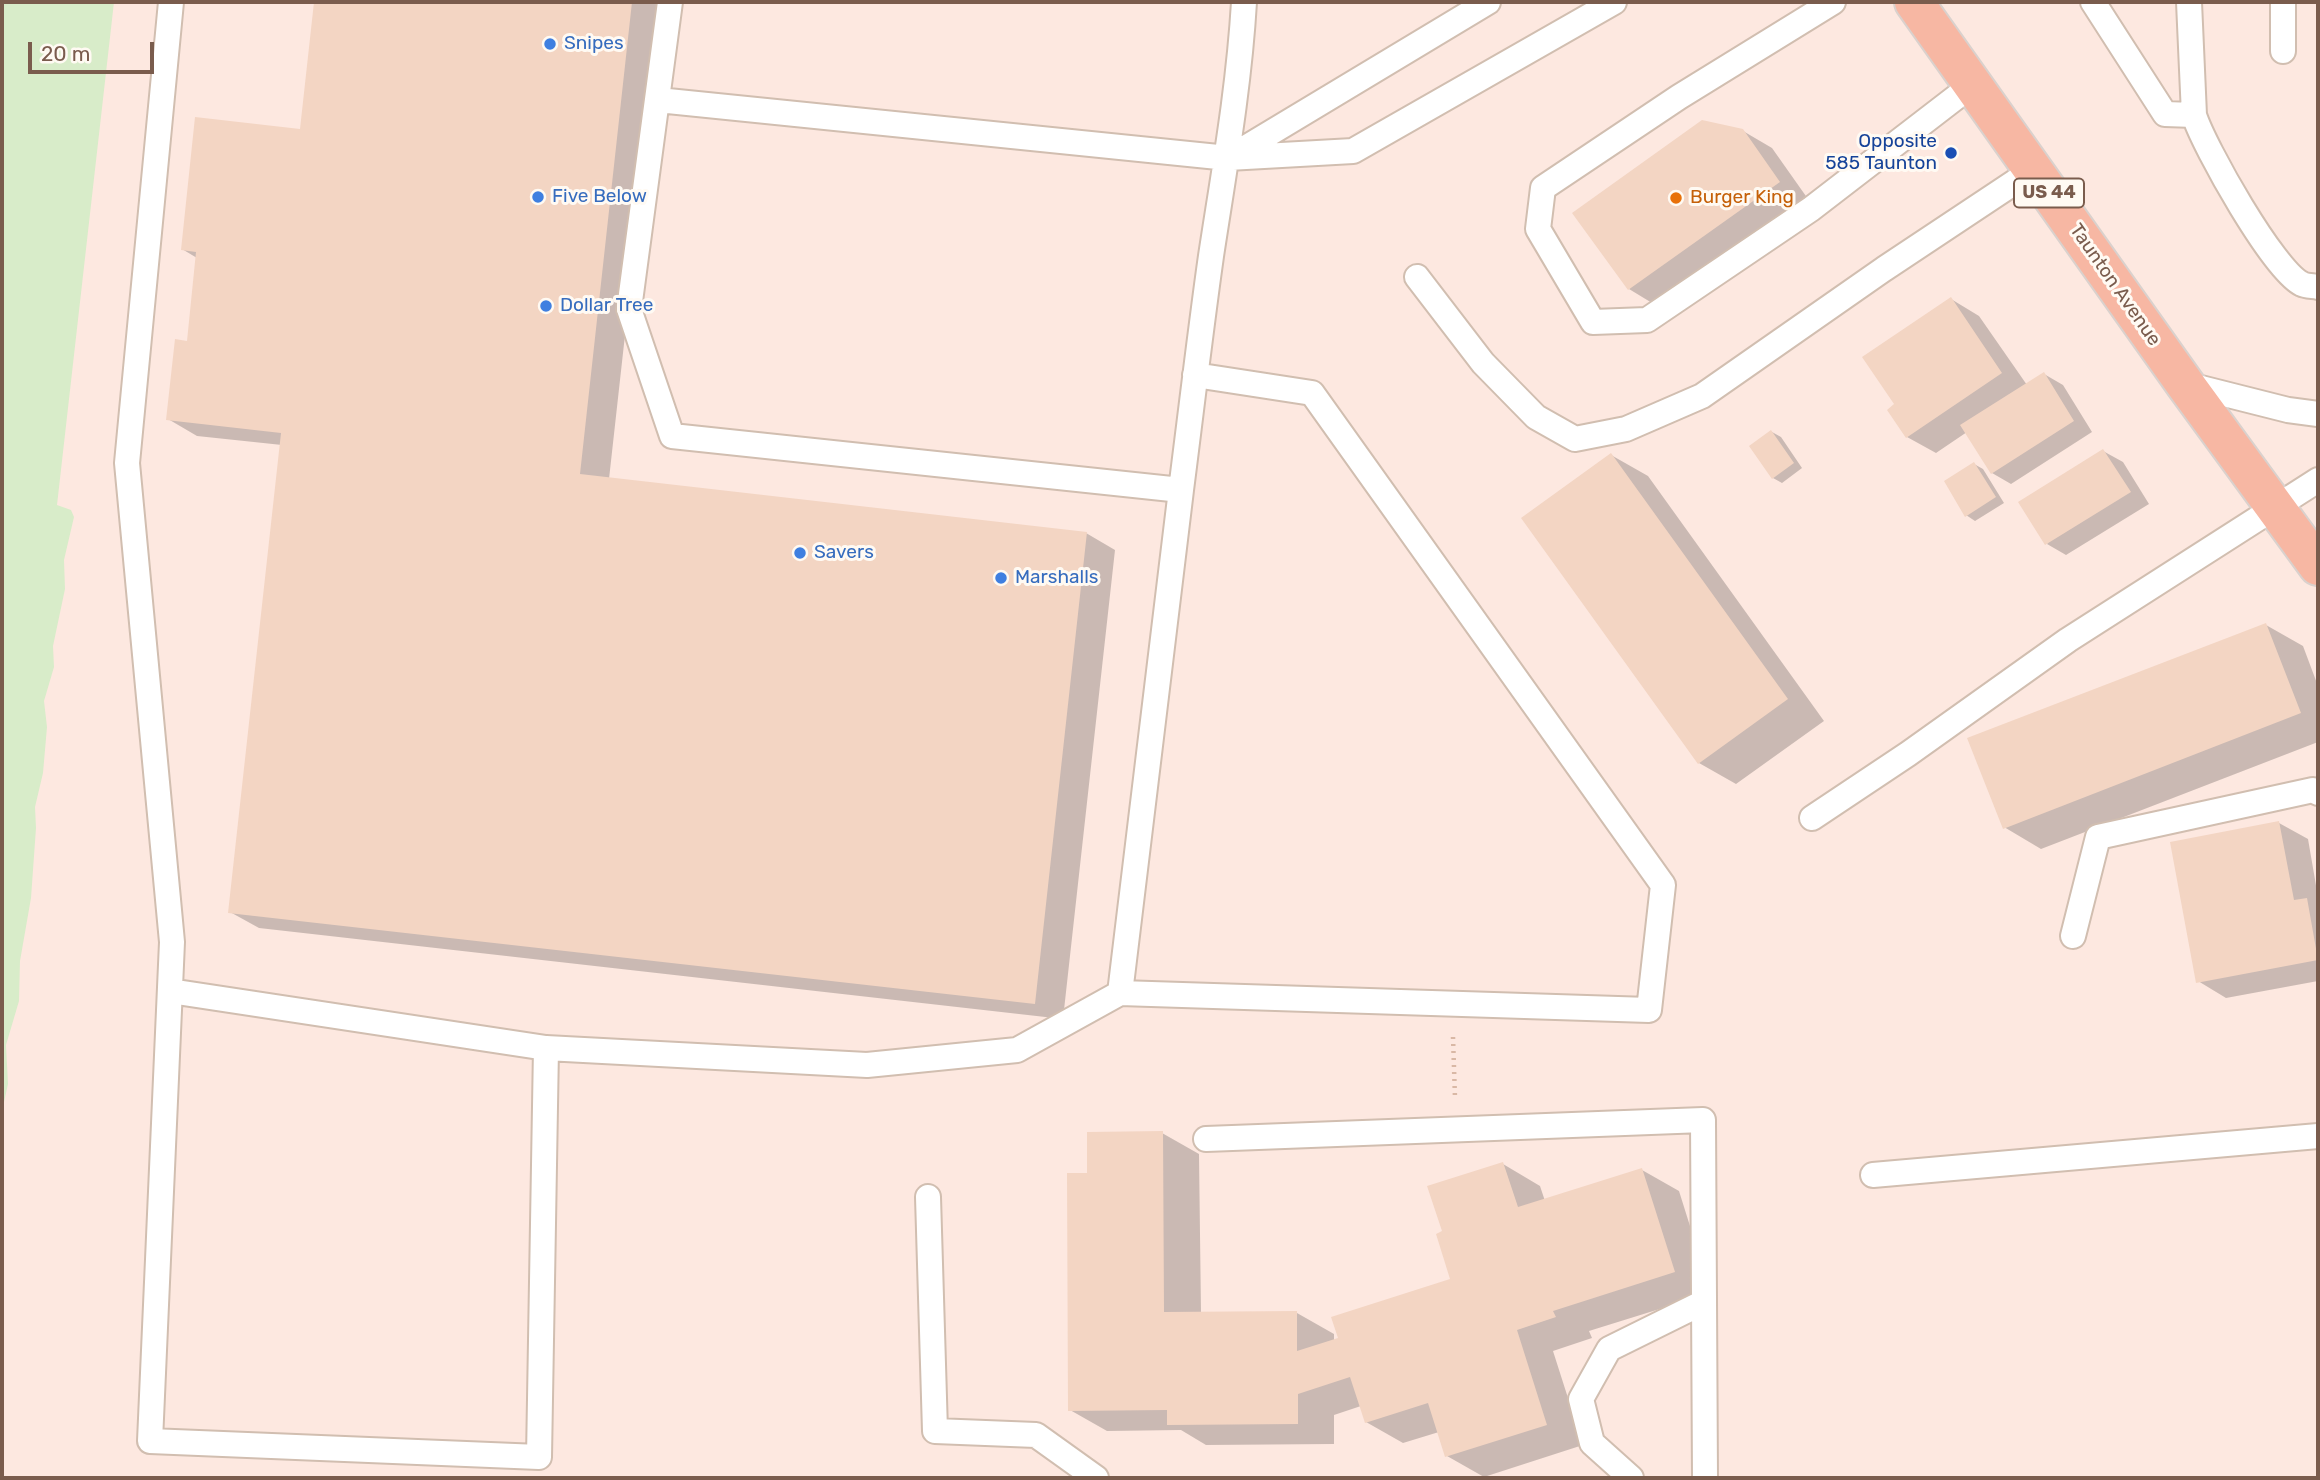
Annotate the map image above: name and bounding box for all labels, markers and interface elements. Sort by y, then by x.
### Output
scale bar [32,28,158,72]
place label: Snipes [564,33,624,55]
marker: Snipes [542,36,558,52]
text: 20 m [41,41,90,66]
place label: Opposite 585 Taunton [1825,131,1937,175]
marker: Opposite 585 Taunton [1943,145,1959,161]
road number: US 44 [2014,178,2084,208]
place label: Five Below [552,186,647,208]
place label: Burger King [1690,187,1794,209]
marker: Five Below [530,189,546,205]
marker: Burger King [1668,190,1684,206]
street label: Taunton Avenue [2064,220,2166,350]
place label: Dollar Tree [560,295,653,317]
marker: Dollar Tree [538,298,554,314]
place label: Savers [814,542,874,564]
marker: Savers [792,545,808,561]
place label: Marshalls [1015,567,1098,589]
marker: Marshalls [993,570,1009,586]

